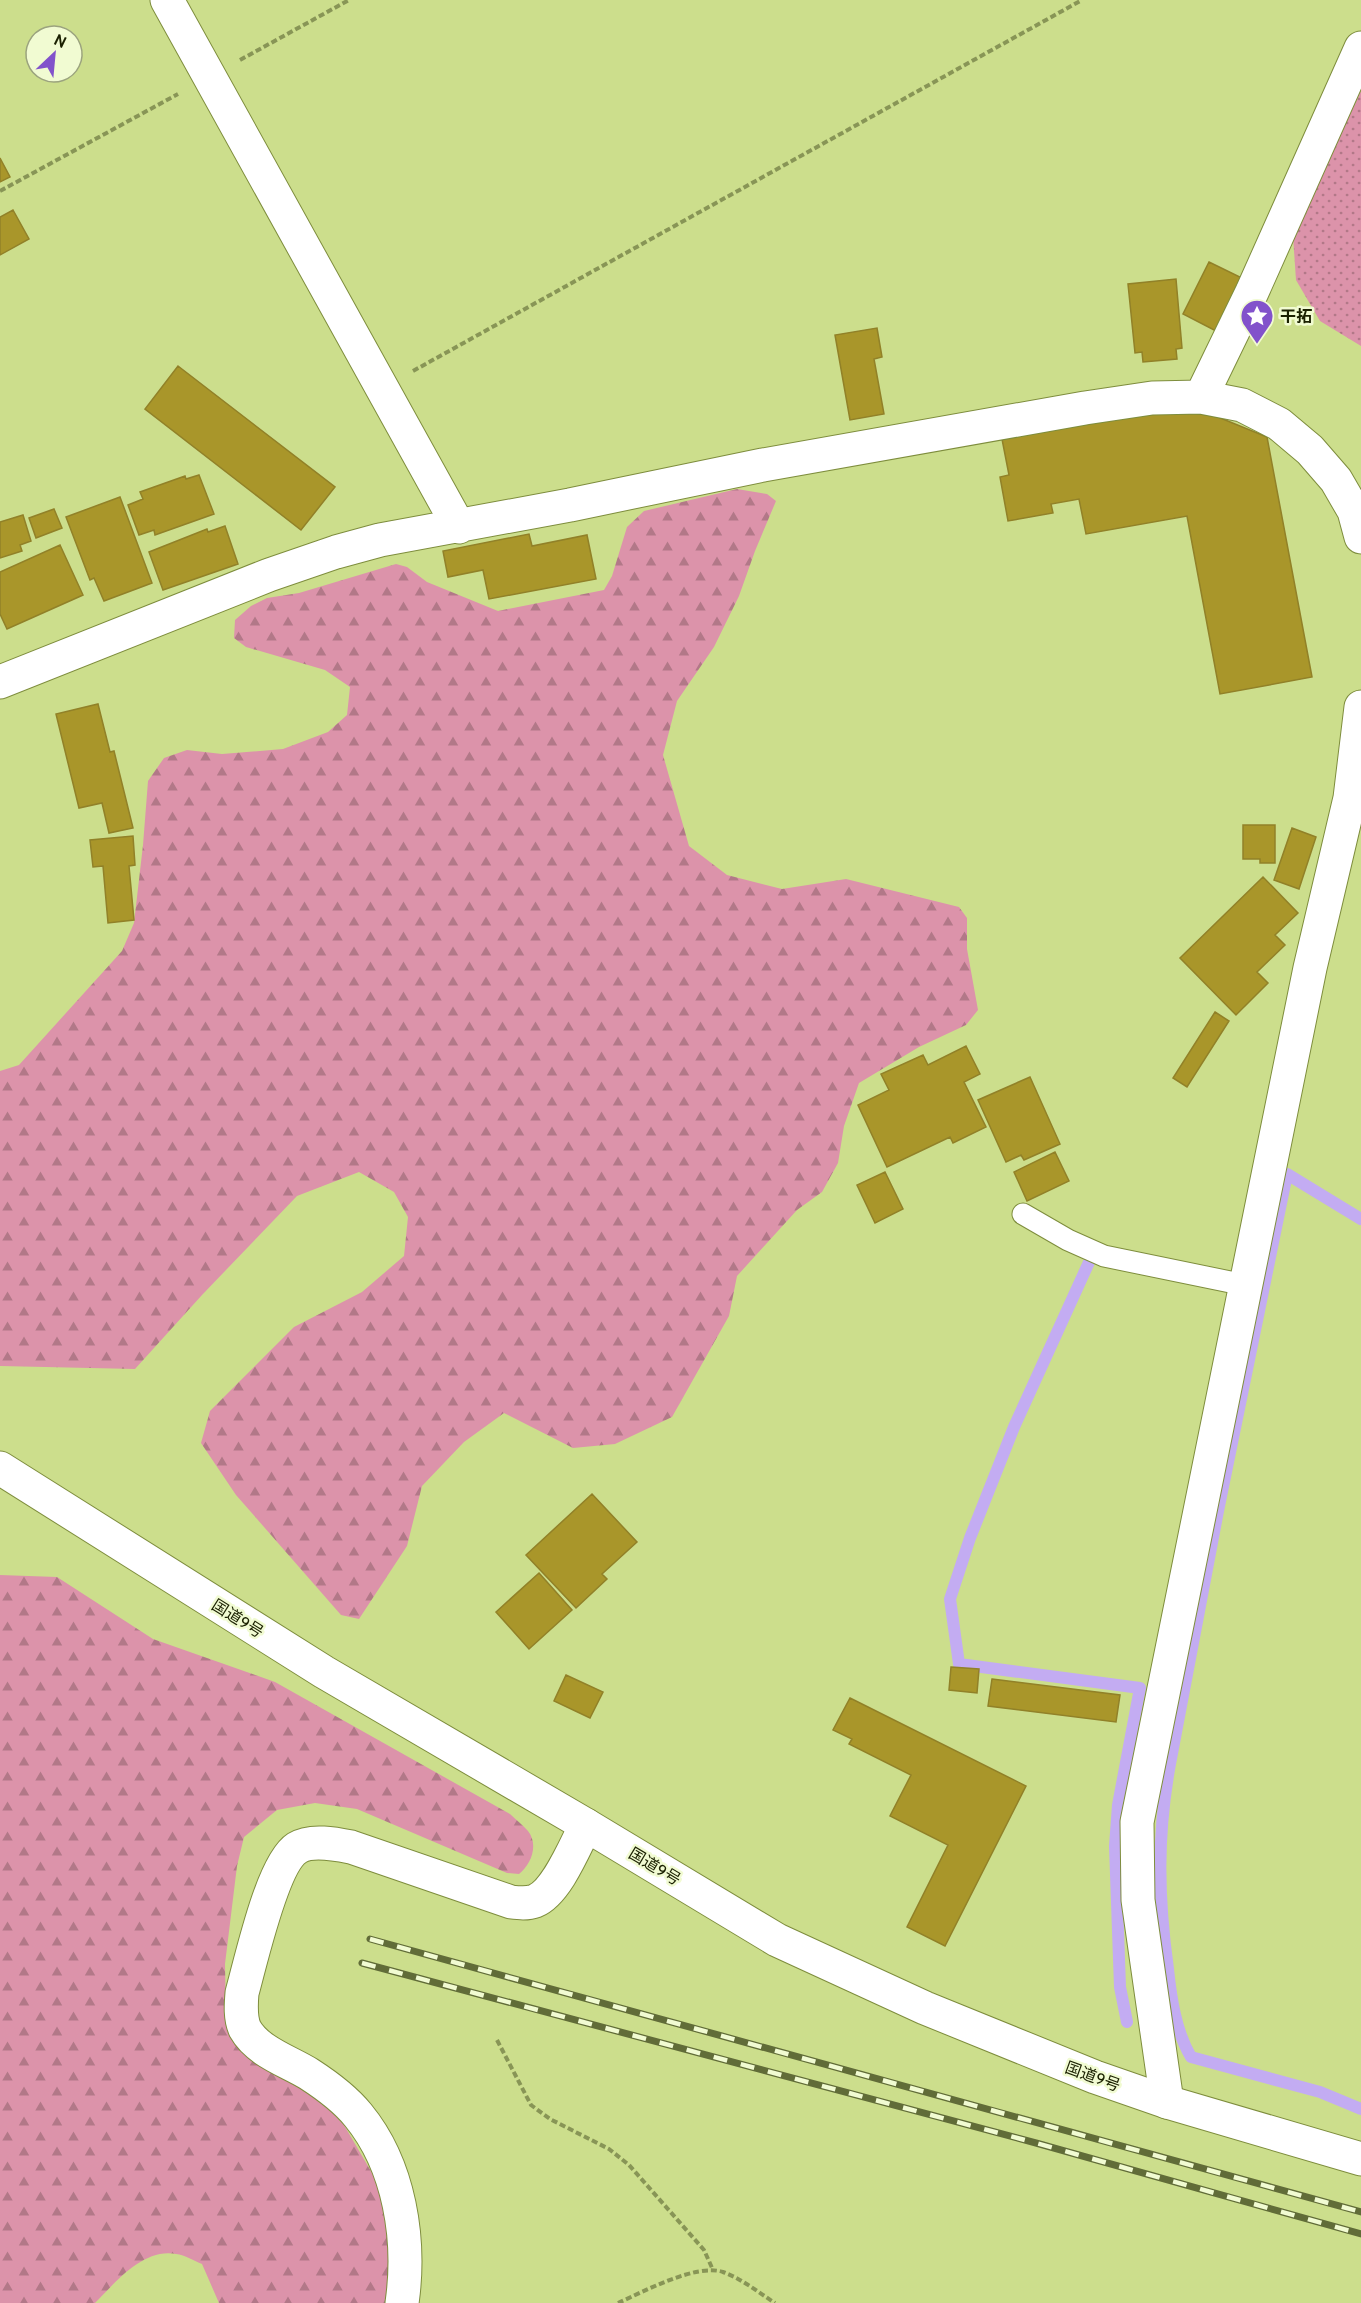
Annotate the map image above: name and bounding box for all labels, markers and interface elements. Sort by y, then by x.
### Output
north arrow [24,24,84,84]
text: N [51,30,70,52]
place icon: 干拓 [1239,298,1275,345]
place label: 干拓 [1280,307,1312,326]
street label: 国道9号 [208,1595,267,1642]
street label: 国道9号 [625,1844,684,1889]
street label: 国道9号 [1063,2058,1123,2095]

